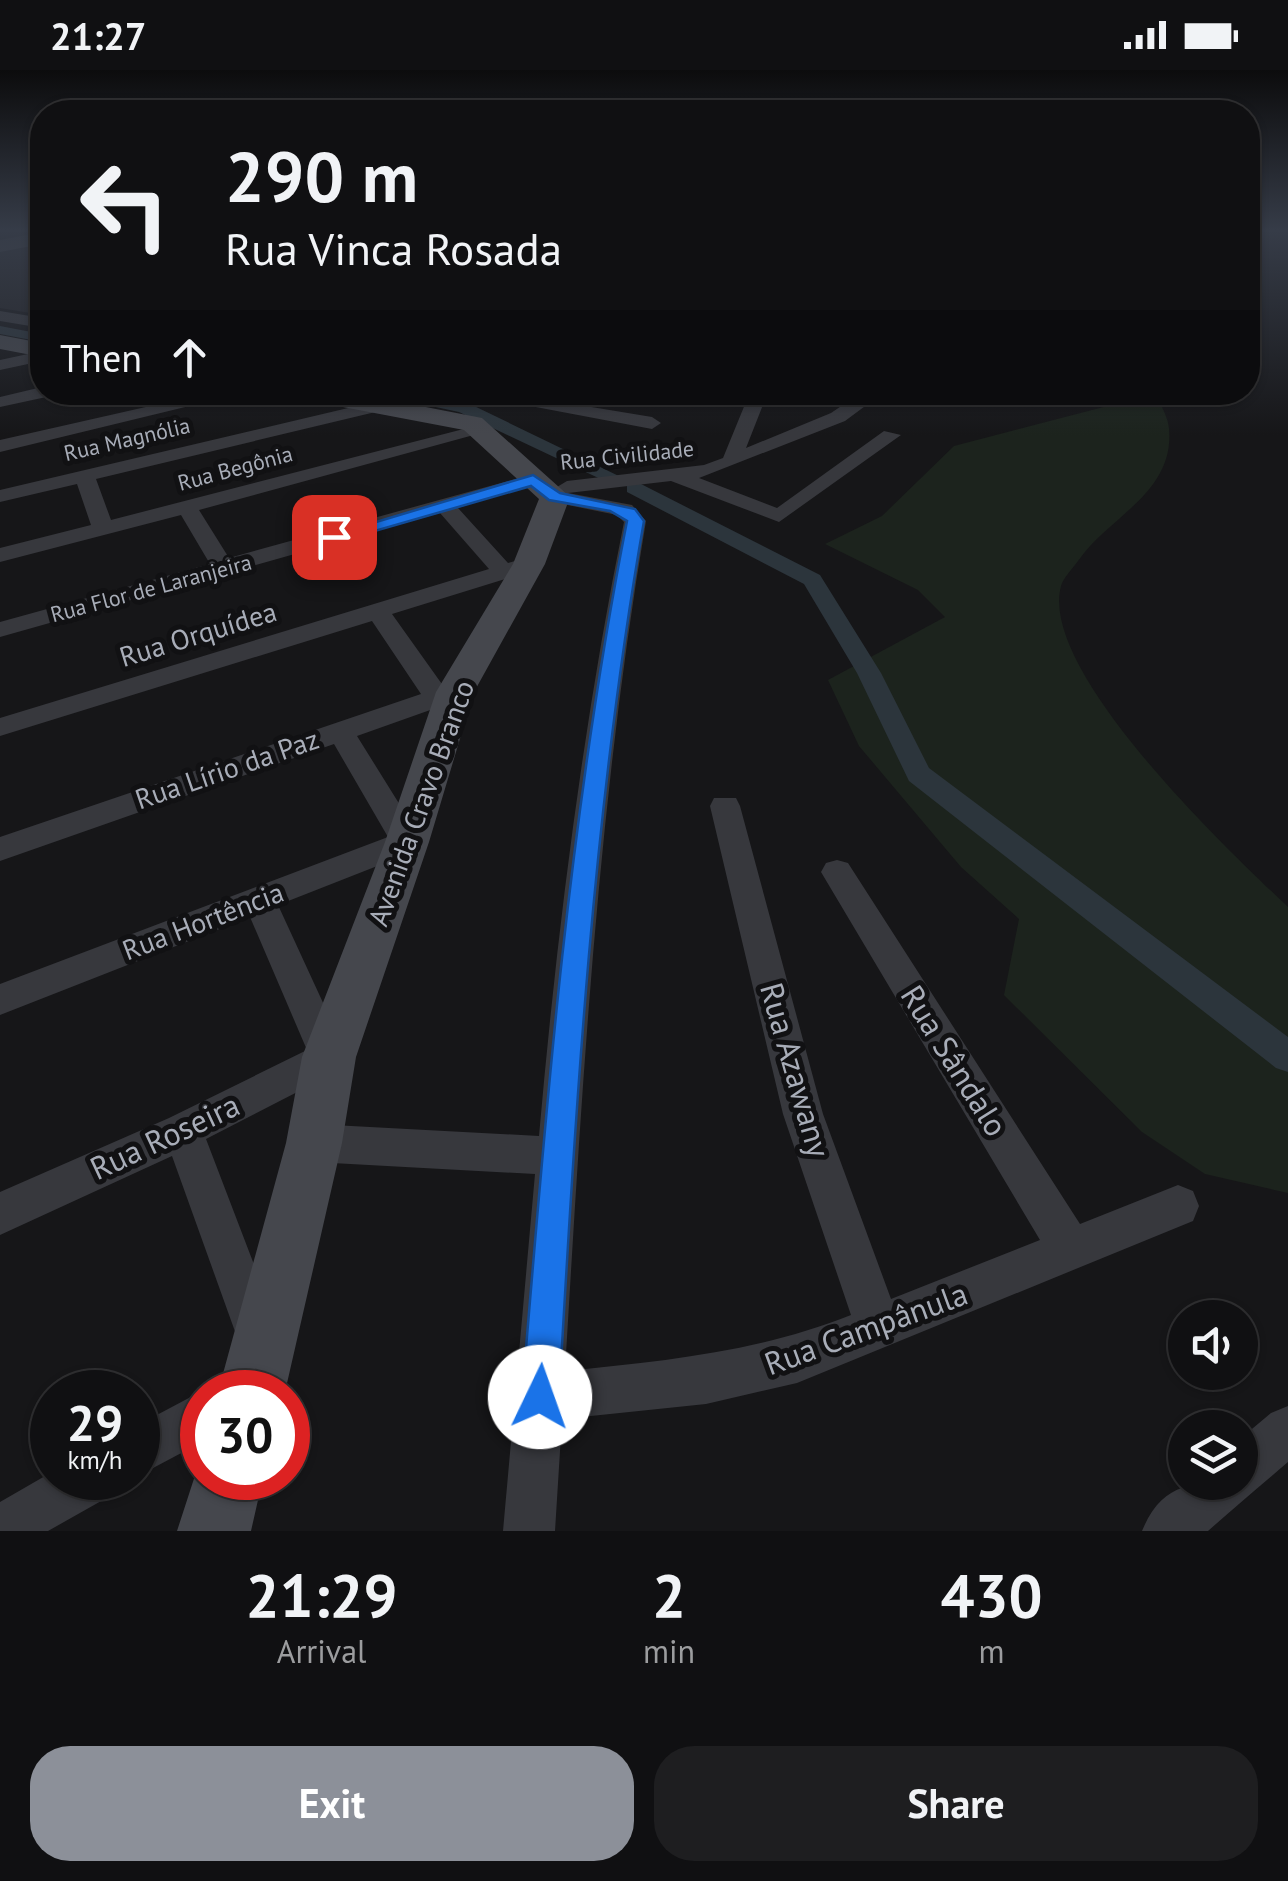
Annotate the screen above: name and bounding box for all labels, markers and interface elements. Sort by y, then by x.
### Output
text: 21:27 [50,11,146,60]
text: 290 m [225,131,418,221]
icon: left [60,140,190,270]
text: Rua Vinca Rosada [225,219,562,277]
icon: ahead [162,330,217,385]
text: Then [60,333,142,382]
street label: Rua Magnólia [61,411,193,467]
street label: Rua Civilidade [559,434,695,476]
street label: Rua Begônia [175,439,295,497]
pin [292,495,377,580]
icon: arrive [307,510,362,565]
street label: Rua Flor de Laranjeira [47,548,255,628]
street label: Rua Orquídea [115,592,281,675]
street label: Avenida Cravo Branco [359,675,482,931]
street label: Rua Lírio da Paz [130,720,324,817]
street label: Rua Hortência [117,873,289,968]
street label: Rua Sândalo [892,977,1018,1144]
street label: Rua Azawany [751,978,841,1162]
street label: Rua Roseira [83,1083,246,1189]
street label: Rua Campânula [758,1272,973,1384]
map controls [1168,1300,1258,1500]
button: sound [1168,1300,1258,1390]
position arrow [488,1345,592,1449]
speed limit sign: 30 [180,1370,310,1500]
text: 29 [67,1390,123,1455]
button: layers [1168,1410,1258,1500]
text: km/h [68,1444,122,1476]
text: 21:29 [245,1556,398,1634]
text: 2 [652,1556,686,1634]
text: 430 [941,1556,1043,1634]
text: Arrival [277,1630,366,1672]
text: min [643,1630,695,1672]
text: m [979,1630,1005,1672]
button: Exit [30,1746,634,1861]
button: Share [654,1746,1258,1861]

